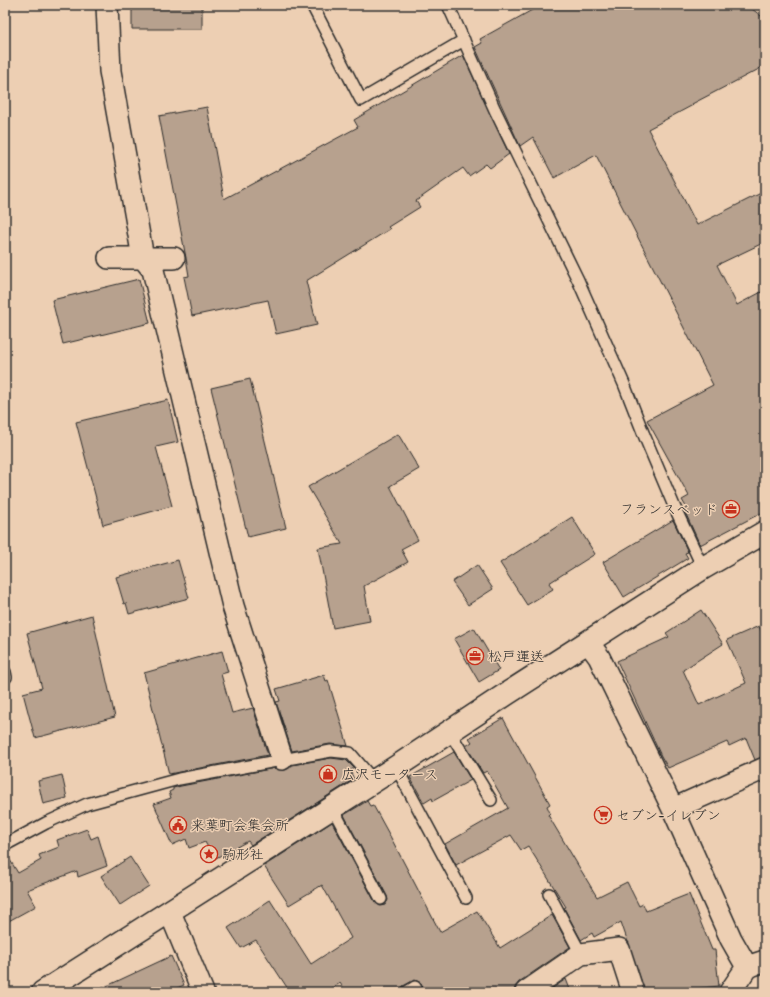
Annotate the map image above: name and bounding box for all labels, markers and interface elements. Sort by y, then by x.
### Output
office icon: フランスベッド [721,499,741,519]
place label: フランスベッド [620,500,718,518]
office icon: 松戸運送 [465,646,485,666]
place label: 松戸運送 [488,647,544,665]
shop icon: 広沢モータース [318,764,338,784]
place label: 広沢モータース [341,765,438,783]
supermarket icon: セブン-イレブン [593,805,613,825]
place label: セブン-イレブン [616,806,721,824]
public building icon: 来葉町会集会所 [168,815,188,835]
place label: 来葉町会集会所 [191,816,289,834]
place icon: 駒形社 [199,844,219,864]
place label: 駒形社 [222,845,264,863]

